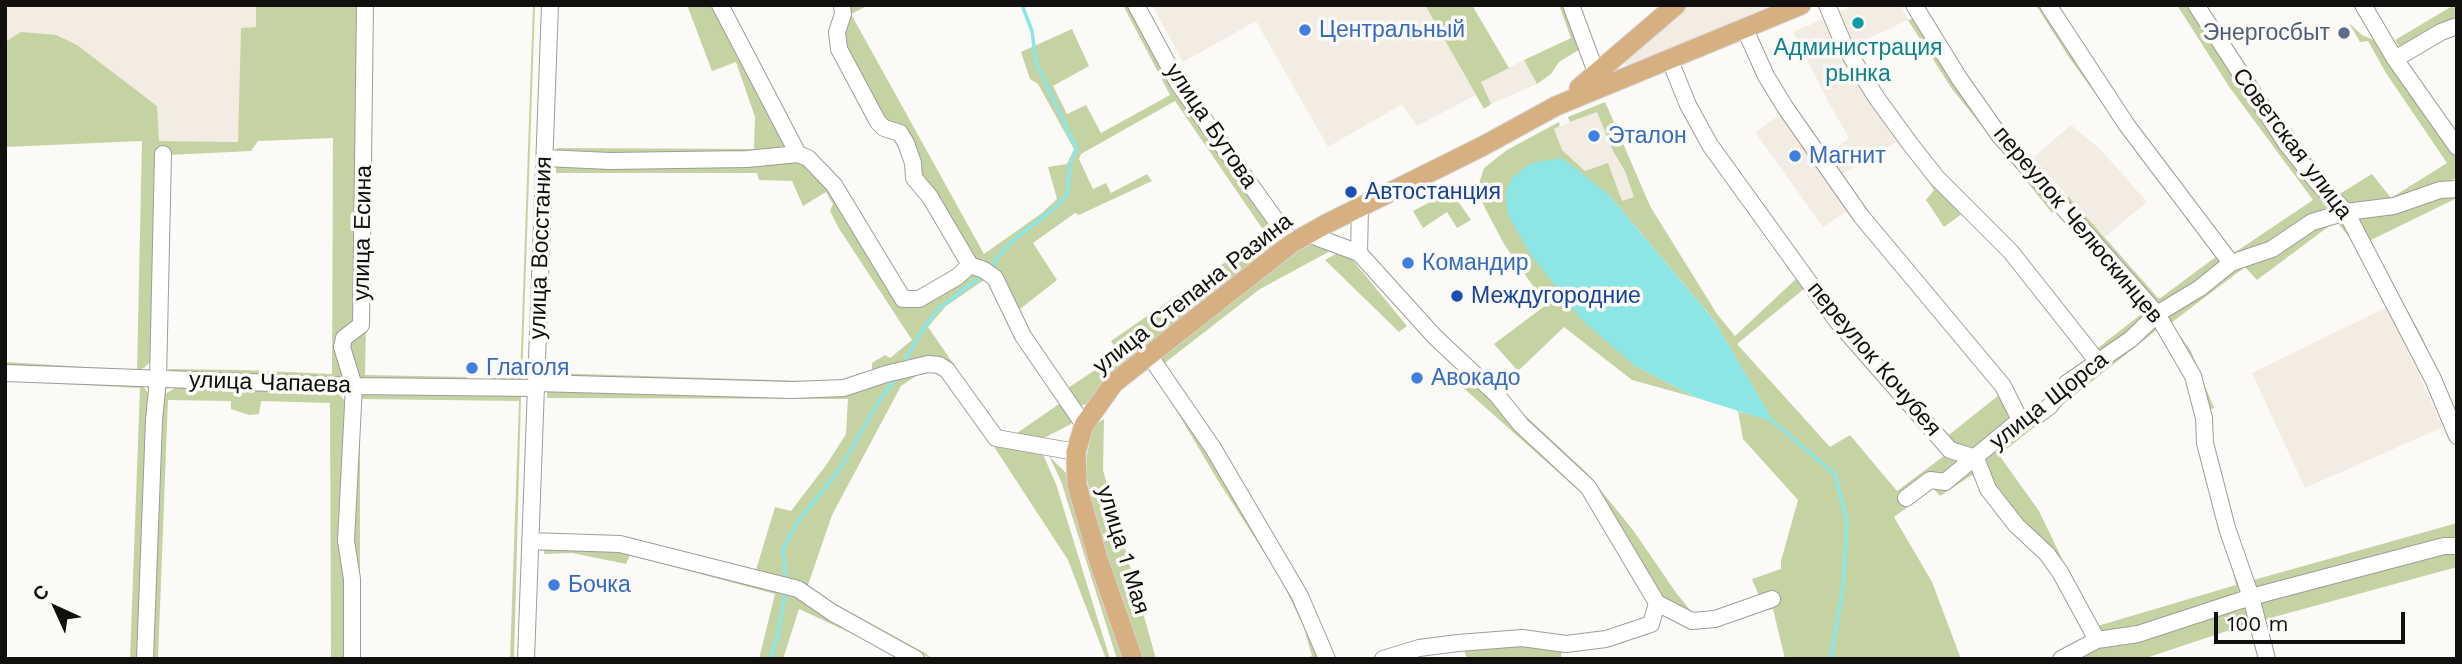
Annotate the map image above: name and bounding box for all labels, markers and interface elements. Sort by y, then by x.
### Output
marker: Администрация рынка [1850,15,1866,31]
place label: Центральный [1319,16,1465,44]
place label: Энергосбыт [2203,19,2330,47]
marker: Центральный [1297,22,1313,38]
marker: Энергосбыт [2336,25,2352,41]
place label: Администрация рынка [1773,34,1943,88]
street label: улица Бутова [1159,58,1263,194]
street label: Советская улица [2226,63,2358,225]
street label: переулок Челюскинцев [1987,121,2169,329]
place label: Эталон [1608,122,1687,150]
marker: Эталон [1586,128,1602,144]
place label: Магнит [1809,142,1886,170]
marker: Магнит [1787,148,1803,164]
street label: улица Восстания [524,156,558,340]
street label: улица Есина [348,165,378,301]
place label: Автостанция [1365,178,1501,206]
marker: Автостанция [1343,184,1359,200]
street label: улица Степана Разина [1088,208,1298,380]
place label: Командир [1422,249,1529,277]
marker: Командир [1400,255,1416,271]
street label: переулок Кочубея [1801,276,1947,442]
place label: Междугородние [1471,282,1641,310]
marker: Междугородние [1449,288,1465,304]
street label: улица Щорса [1984,346,2114,456]
place label: Глаголя [486,354,569,382]
marker: Глаголя [464,360,480,376]
place label: Авокадо [1431,364,1521,392]
street label: улица Чапаева [189,366,351,400]
marker: Авокадо [1409,370,1425,386]
street label: улица 1 Мая [1090,483,1156,617]
place label: Бочка [568,571,631,599]
north arrow [21,573,91,643]
marker: Бочка [546,577,562,593]
text: С [28,580,54,606]
scale bar [2217,598,2408,642]
text: 100 m [2227,611,2289,636]

